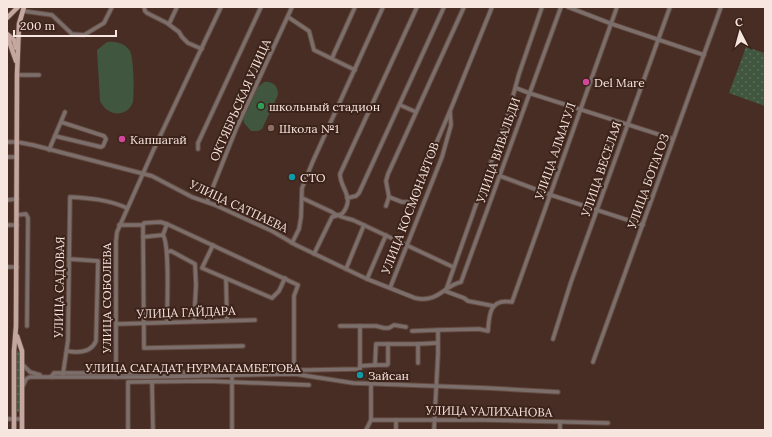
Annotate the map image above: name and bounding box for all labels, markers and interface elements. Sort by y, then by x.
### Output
scale bar [14,12,116,38]
north arrow [720,12,760,52]
text: С [734,15,744,29]
text: 200 m [20,18,56,33]
street label: ОКТЯБРЬСКАЯ УЛИЦА [206,36,274,163]
place label: Del Mare [594,75,645,90]
marker: Del Mare [581,77,591,87]
street label: УЛИЦА ВИВАЛЬДИ [473,95,523,206]
place label: школьный стадион [269,99,380,114]
marker: школьный стадион [256,101,266,111]
street label: УЛИЦА АЛМАГУЛ [531,101,579,202]
street label: УЛИЦА ВЕСЕЛАЯ [577,119,624,219]
place label: Школа №1 [279,121,339,136]
marker: Школа №1 [266,123,276,133]
street label: УЛИЦА БОТАГОЗ [624,131,672,231]
place label: Капшагай [130,132,187,147]
marker: Капшагай [117,134,127,144]
street label: УЛИЦА КОСМОНАВТОВ [378,140,442,277]
place label: СТО [300,170,326,185]
marker: СТО [287,172,297,182]
street label: УЛИЦА САТПАЕВА [186,176,291,236]
street label: УЛИЦА САДОВАЯ [51,236,67,339]
street label: УЛИЦА СОБОЛЕВА [99,242,114,354]
street label: УЛИЦА ГАЙДАРА [135,303,236,321]
street label: УЛИЦА САГАДАТ НУРМАГАМБЕТОВА [84,360,301,375]
place label: Зайсан [368,368,409,383]
marker: Зайсан [355,370,365,380]
street label: УЛИЦА УАЛИХАНОВА [425,402,553,420]

